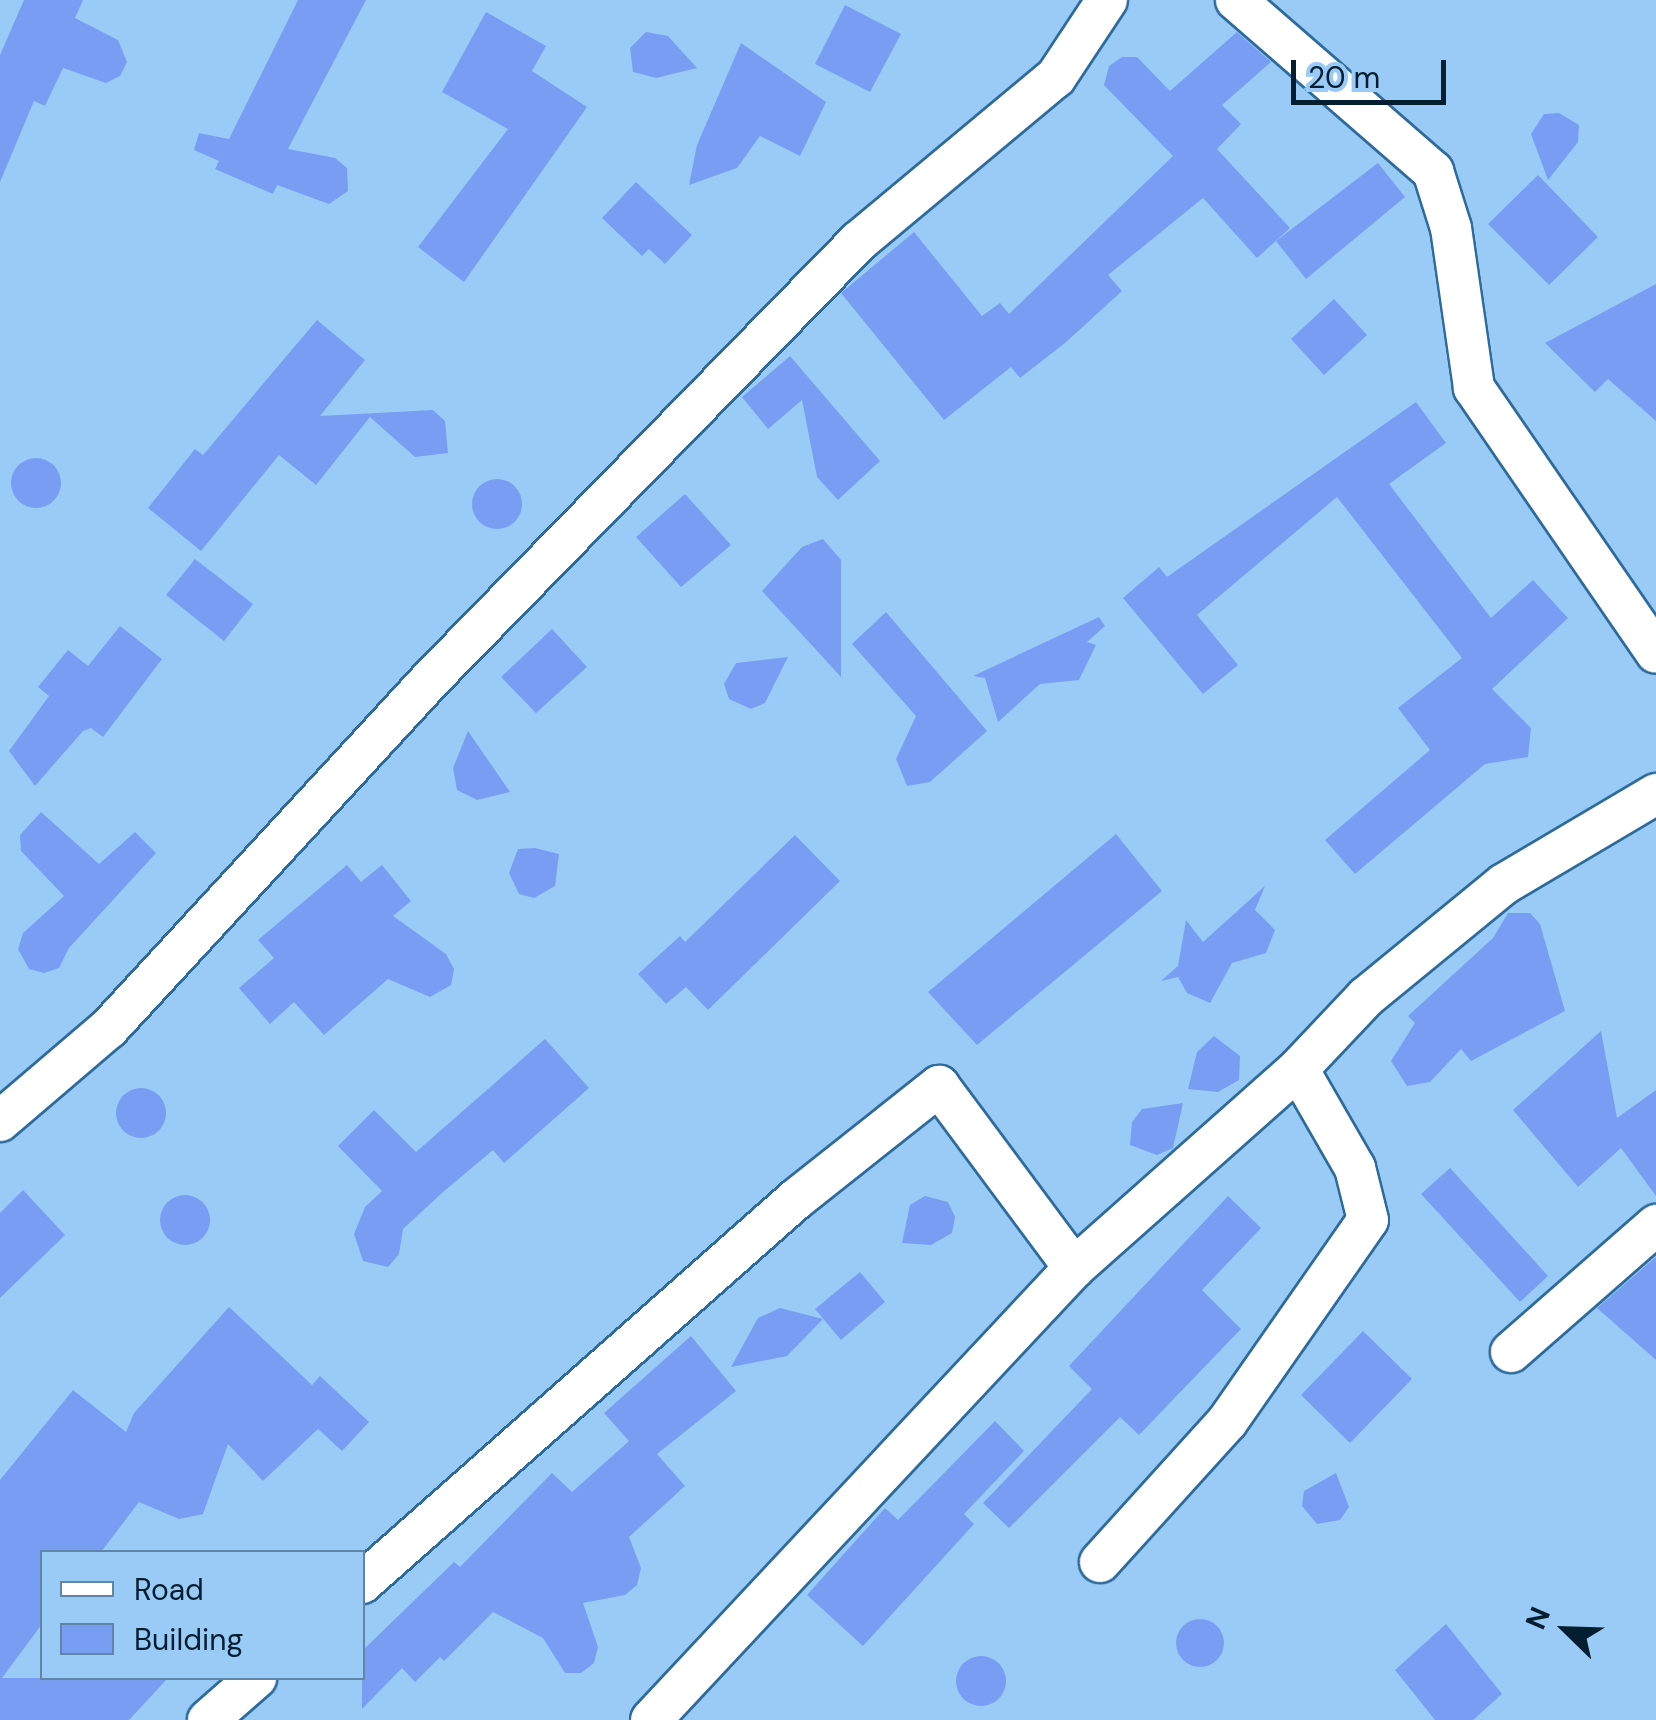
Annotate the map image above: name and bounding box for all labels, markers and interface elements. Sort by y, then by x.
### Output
scale bar [1296,40,1451,102]
text: 20 m [1308,58,1380,97]
legend [40,1550,365,1680]
text: Road [134,1570,204,1609]
north arrow [1516,1580,1616,1680]
text: N [1517,1601,1559,1635]
text: Building [134,1620,243,1659]

